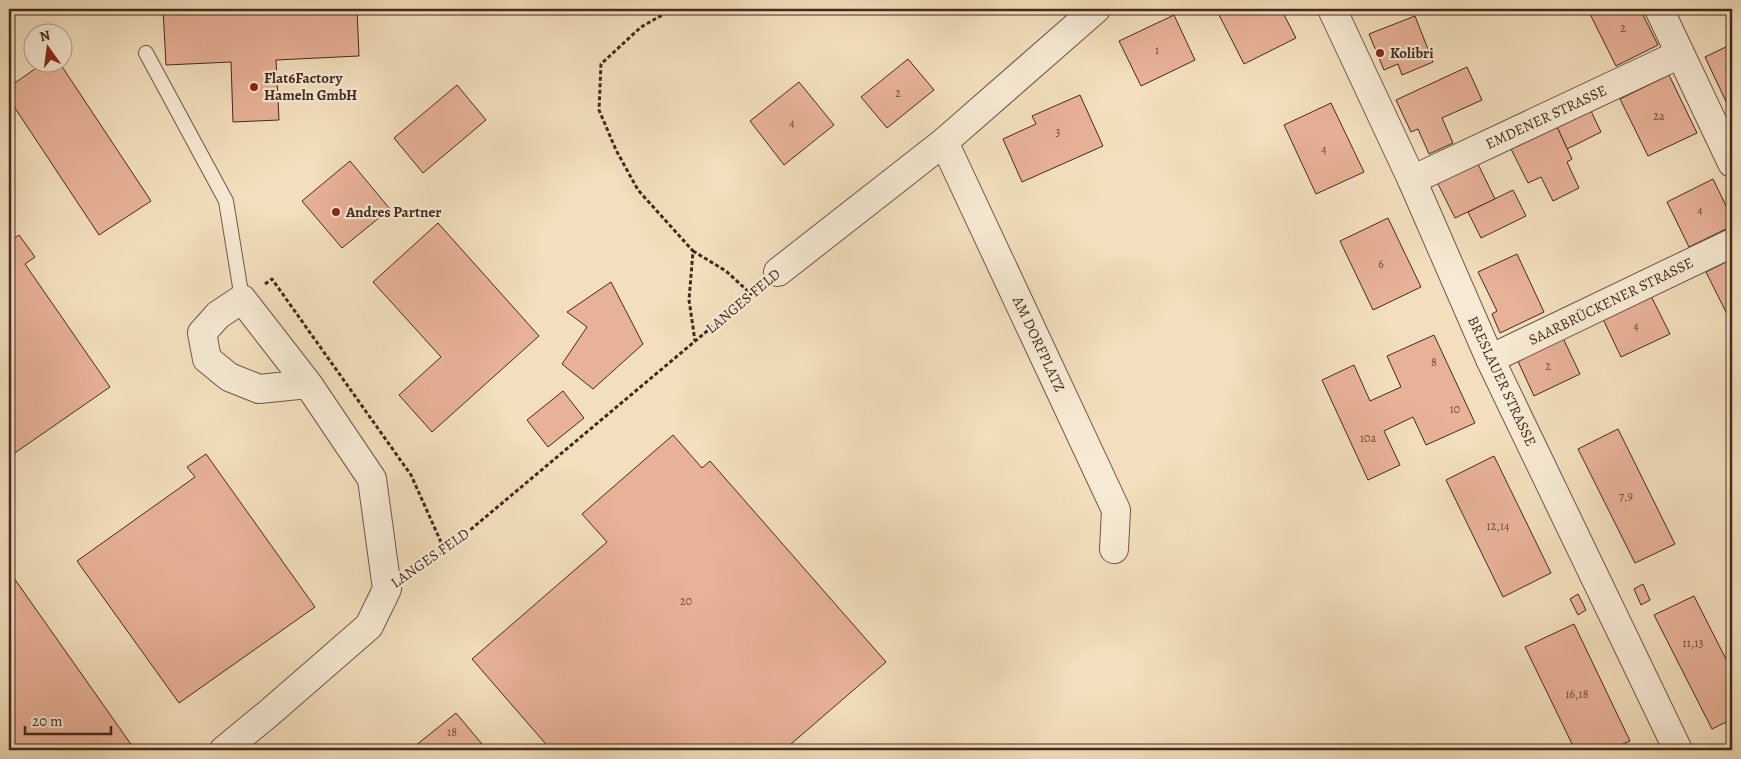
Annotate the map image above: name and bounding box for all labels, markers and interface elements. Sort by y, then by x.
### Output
house number: 2 [1620,20,1626,36]
north arrow [22,22,72,72]
text: N [38,25,52,46]
house number: 1 [1155,42,1159,58]
place label: Kolibri [1390,43,1434,63]
marker: Kolibri [1374,47,1386,59]
place label: Flat6Factory Hameln GmbH [264,68,357,105]
street label: EMDENER STRASSE [1482,80,1610,154]
marker: Flat6Factory Hameln GmbH [248,81,260,93]
house number: 2 [895,85,901,101]
house number: 2a [1653,108,1665,124]
house number: 4 [789,115,795,131]
house number: 3 [1056,124,1061,140]
house number: 4 [1321,141,1327,157]
place label: Andres Partner [345,202,442,222]
house number: 4 [1697,202,1703,218]
marker: Andres Partner [330,206,342,218]
street label: SAARBRÜCKENER STRASSE [1525,252,1697,350]
house number: 6 [1378,256,1384,272]
street label: LANGES FELD [701,264,785,338]
street label: AM DORFPLATZ [1008,292,1070,395]
street label: BRESLAUER STRASSE [1463,313,1541,449]
house number: 4 [1633,318,1639,334]
house number: 8 [1431,354,1437,370]
house number: 2 [1545,358,1551,374]
house number: 10 [1450,401,1460,417]
house number: 10a [1360,430,1376,446]
house number: 7,9 [1619,488,1633,504]
house number: 12,14 [1487,518,1510,534]
street label: LANGES FELD [387,524,473,592]
house number: 20 [680,593,692,609]
house number: 11,13 [1683,635,1703,651]
house number: 16,18 [1565,686,1589,702]
scale bar [25,704,111,736]
text: 20 m [32,711,63,731]
house number: 18 [447,724,457,740]

